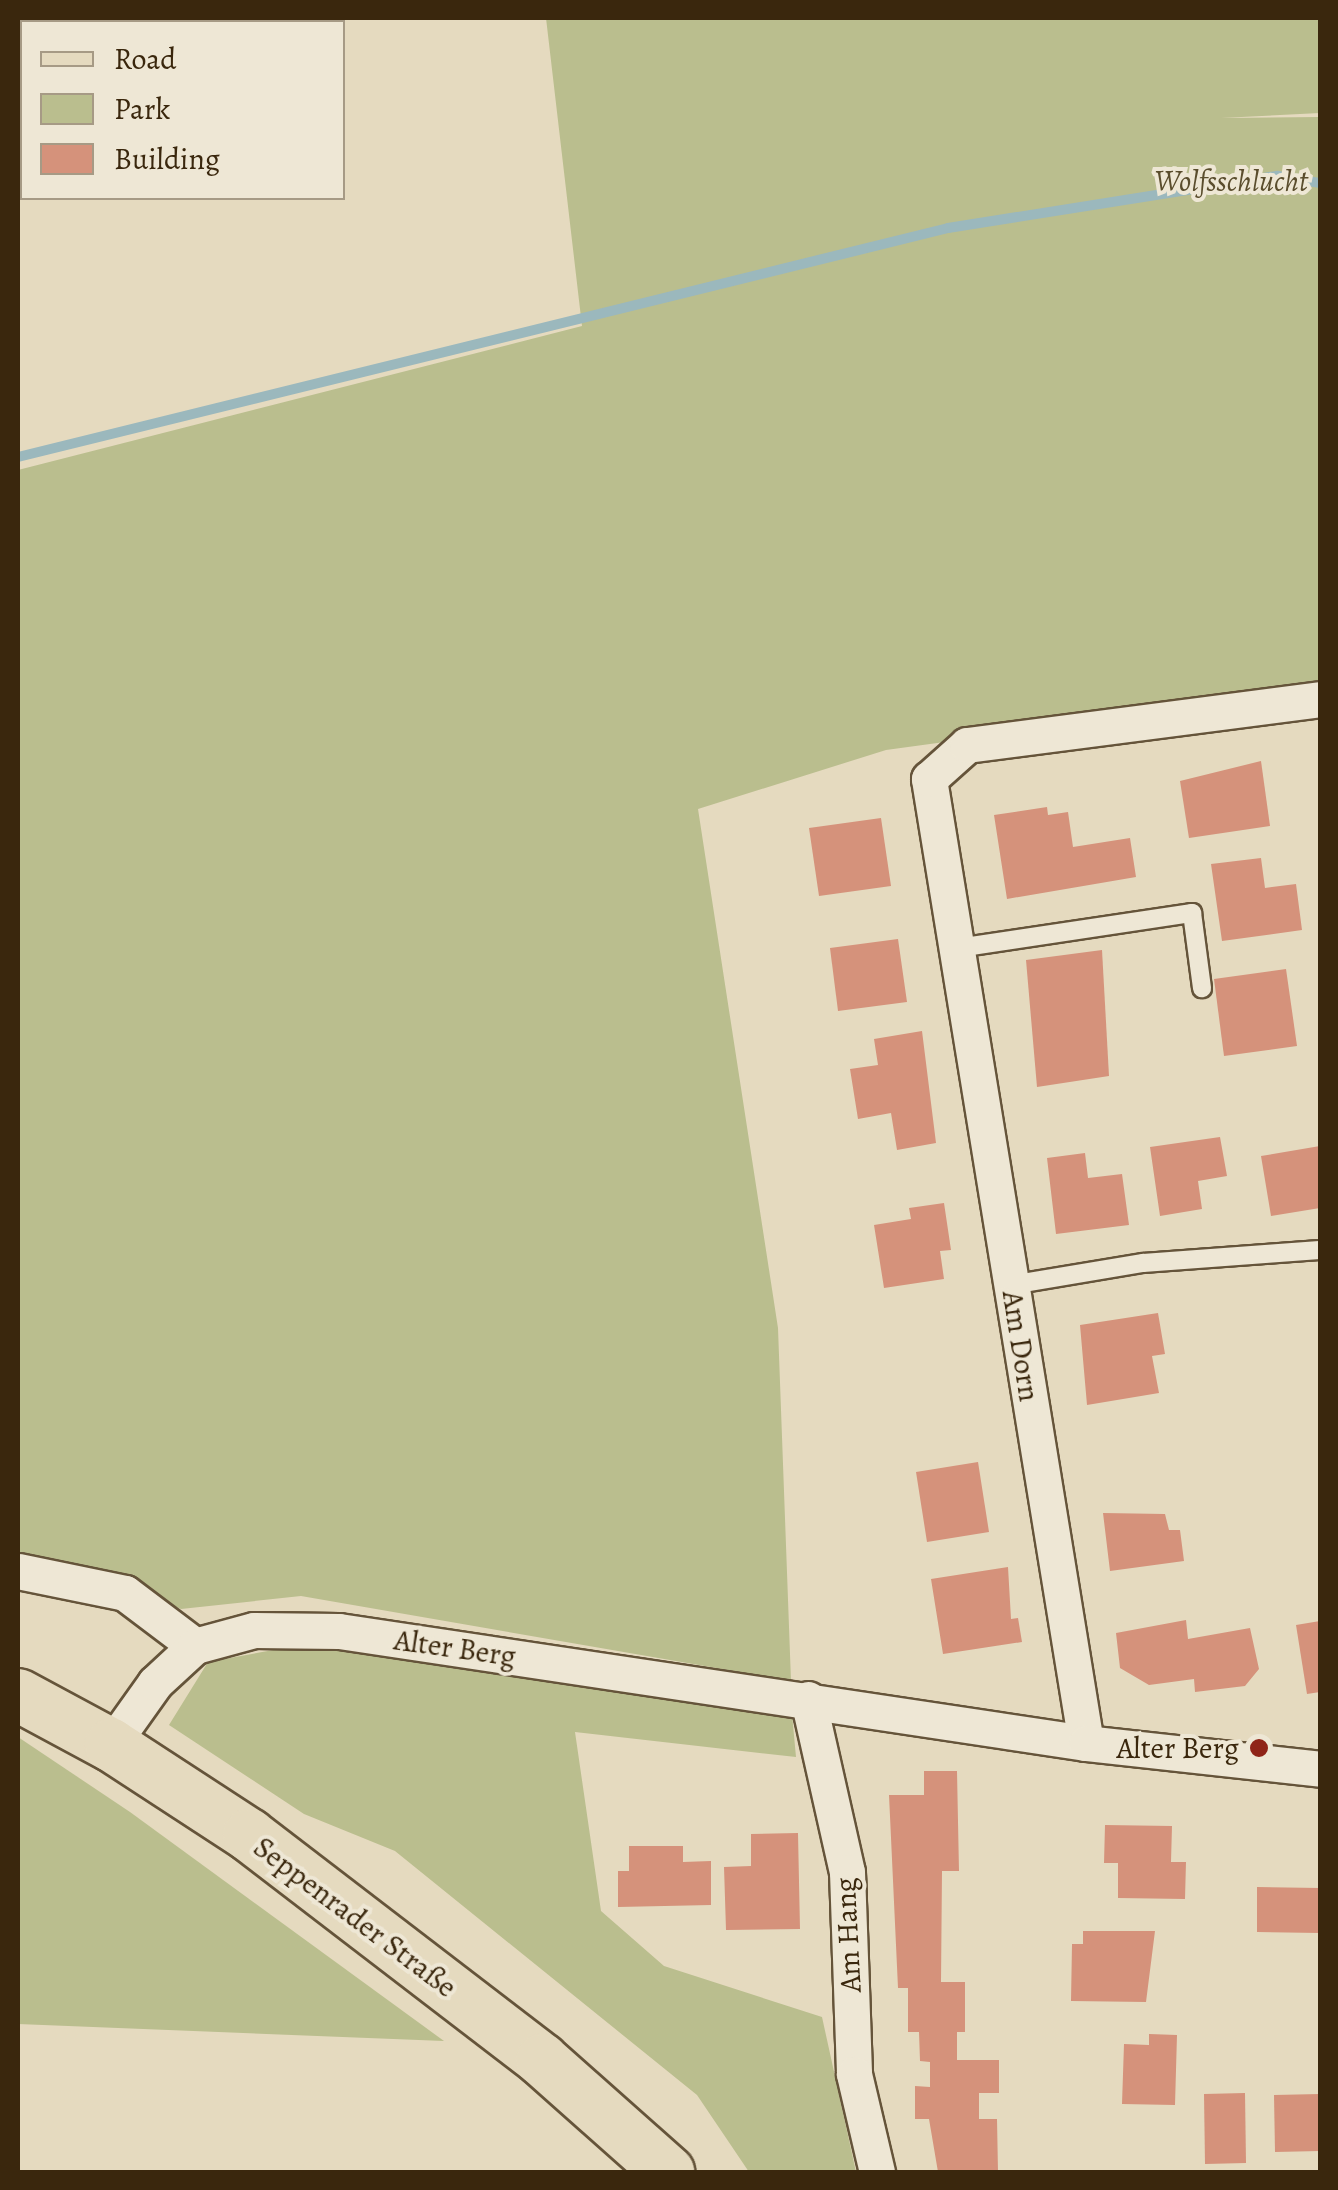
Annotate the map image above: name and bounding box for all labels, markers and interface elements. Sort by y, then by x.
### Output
legend [20,20,345,200]
text: Road [114,39,176,79]
text: Park [114,89,170,129]
text: Building [114,139,220,179]
park label: Wolfsschlucht [1155,163,1307,199]
street label: Am Dorn [994,1288,1048,1404]
street label: Alter Berg [392,1622,518,1674]
place label: Alter Berg [1116,1730,1239,1766]
marker: Alter Berg [1248,1737,1270,1759]
street label: Seppenrader Straße [246,1829,464,2005]
street label: Am Hang [827,1876,869,1994]

